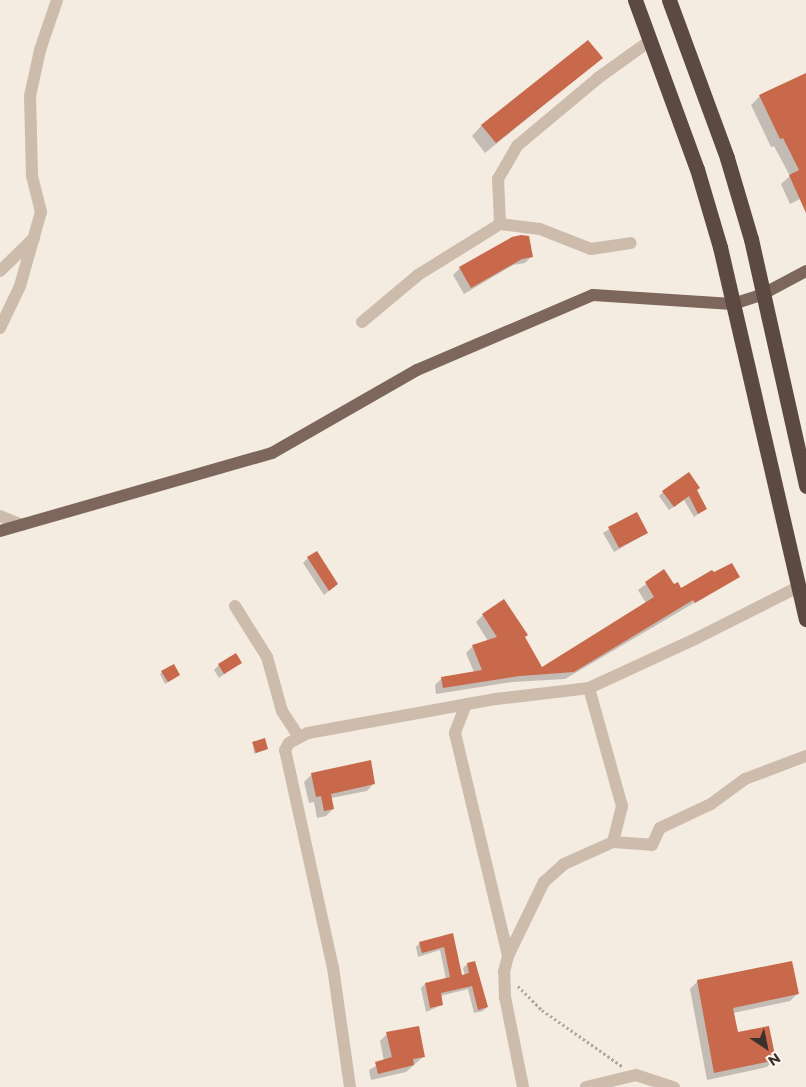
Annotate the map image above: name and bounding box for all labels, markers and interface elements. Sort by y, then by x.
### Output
north arrow [741,1022,791,1072]
text: N [765,1049,784,1070]

